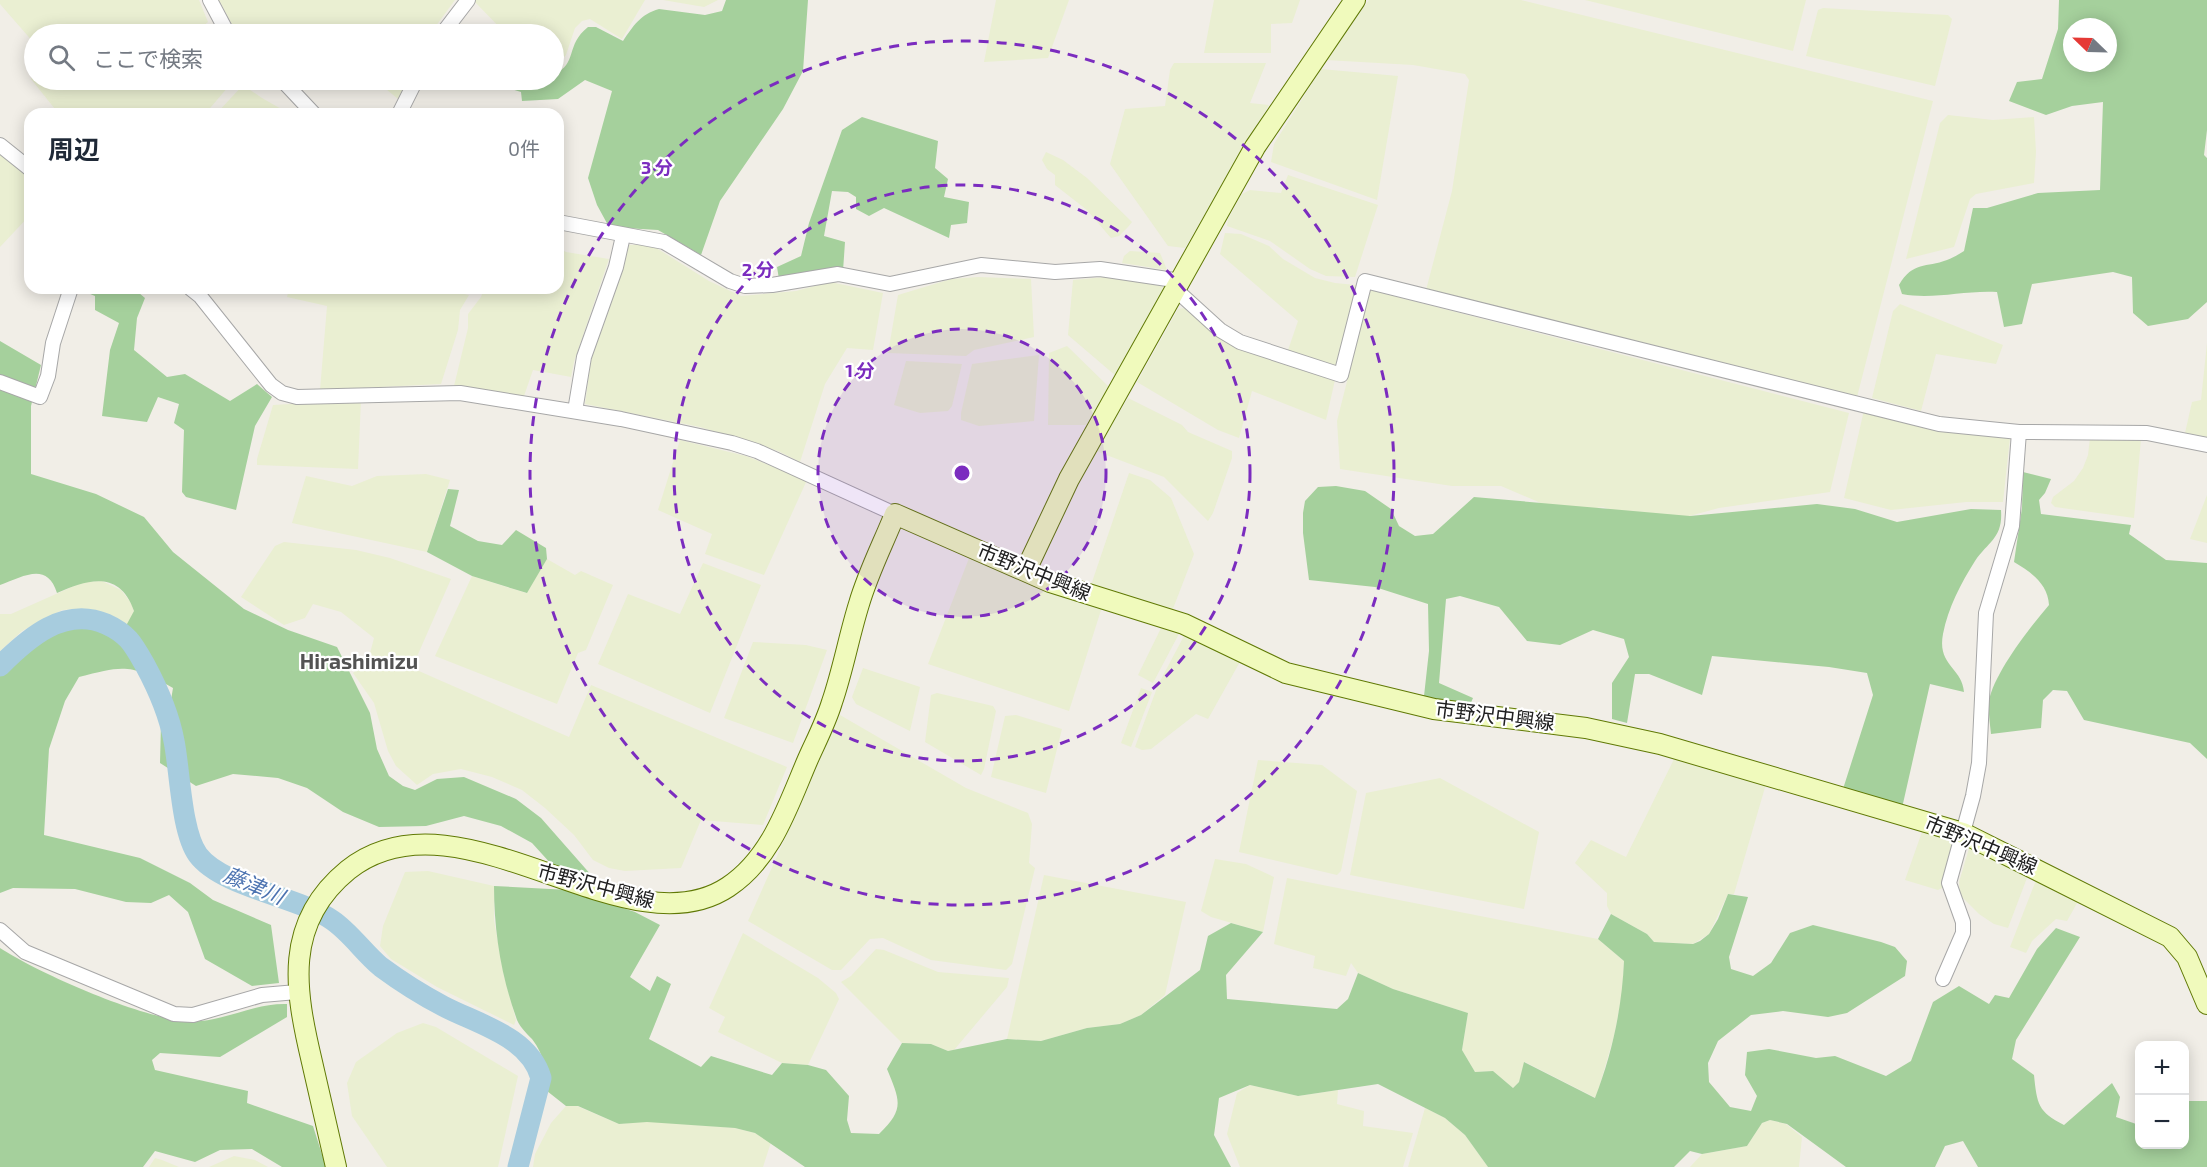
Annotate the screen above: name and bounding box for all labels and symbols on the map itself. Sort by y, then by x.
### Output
north arrow [2063,18,2117,72]
text: 3 分 [641,156,673,178]
text: 2 分 [742,258,774,280]
text: 1 分 [845,359,875,381]
centre of rings [952,463,972,483]
street label: 市野沢中興線 [974,537,1095,605]
district label: Hirashimizu [300,648,418,673]
street label: 市野沢中興線 [1434,696,1556,734]
street label: 市野沢中興線 [1921,810,2041,879]
street label: 市野沢中興線 [535,858,657,912]
water label: 藤津川 [221,861,290,909]

